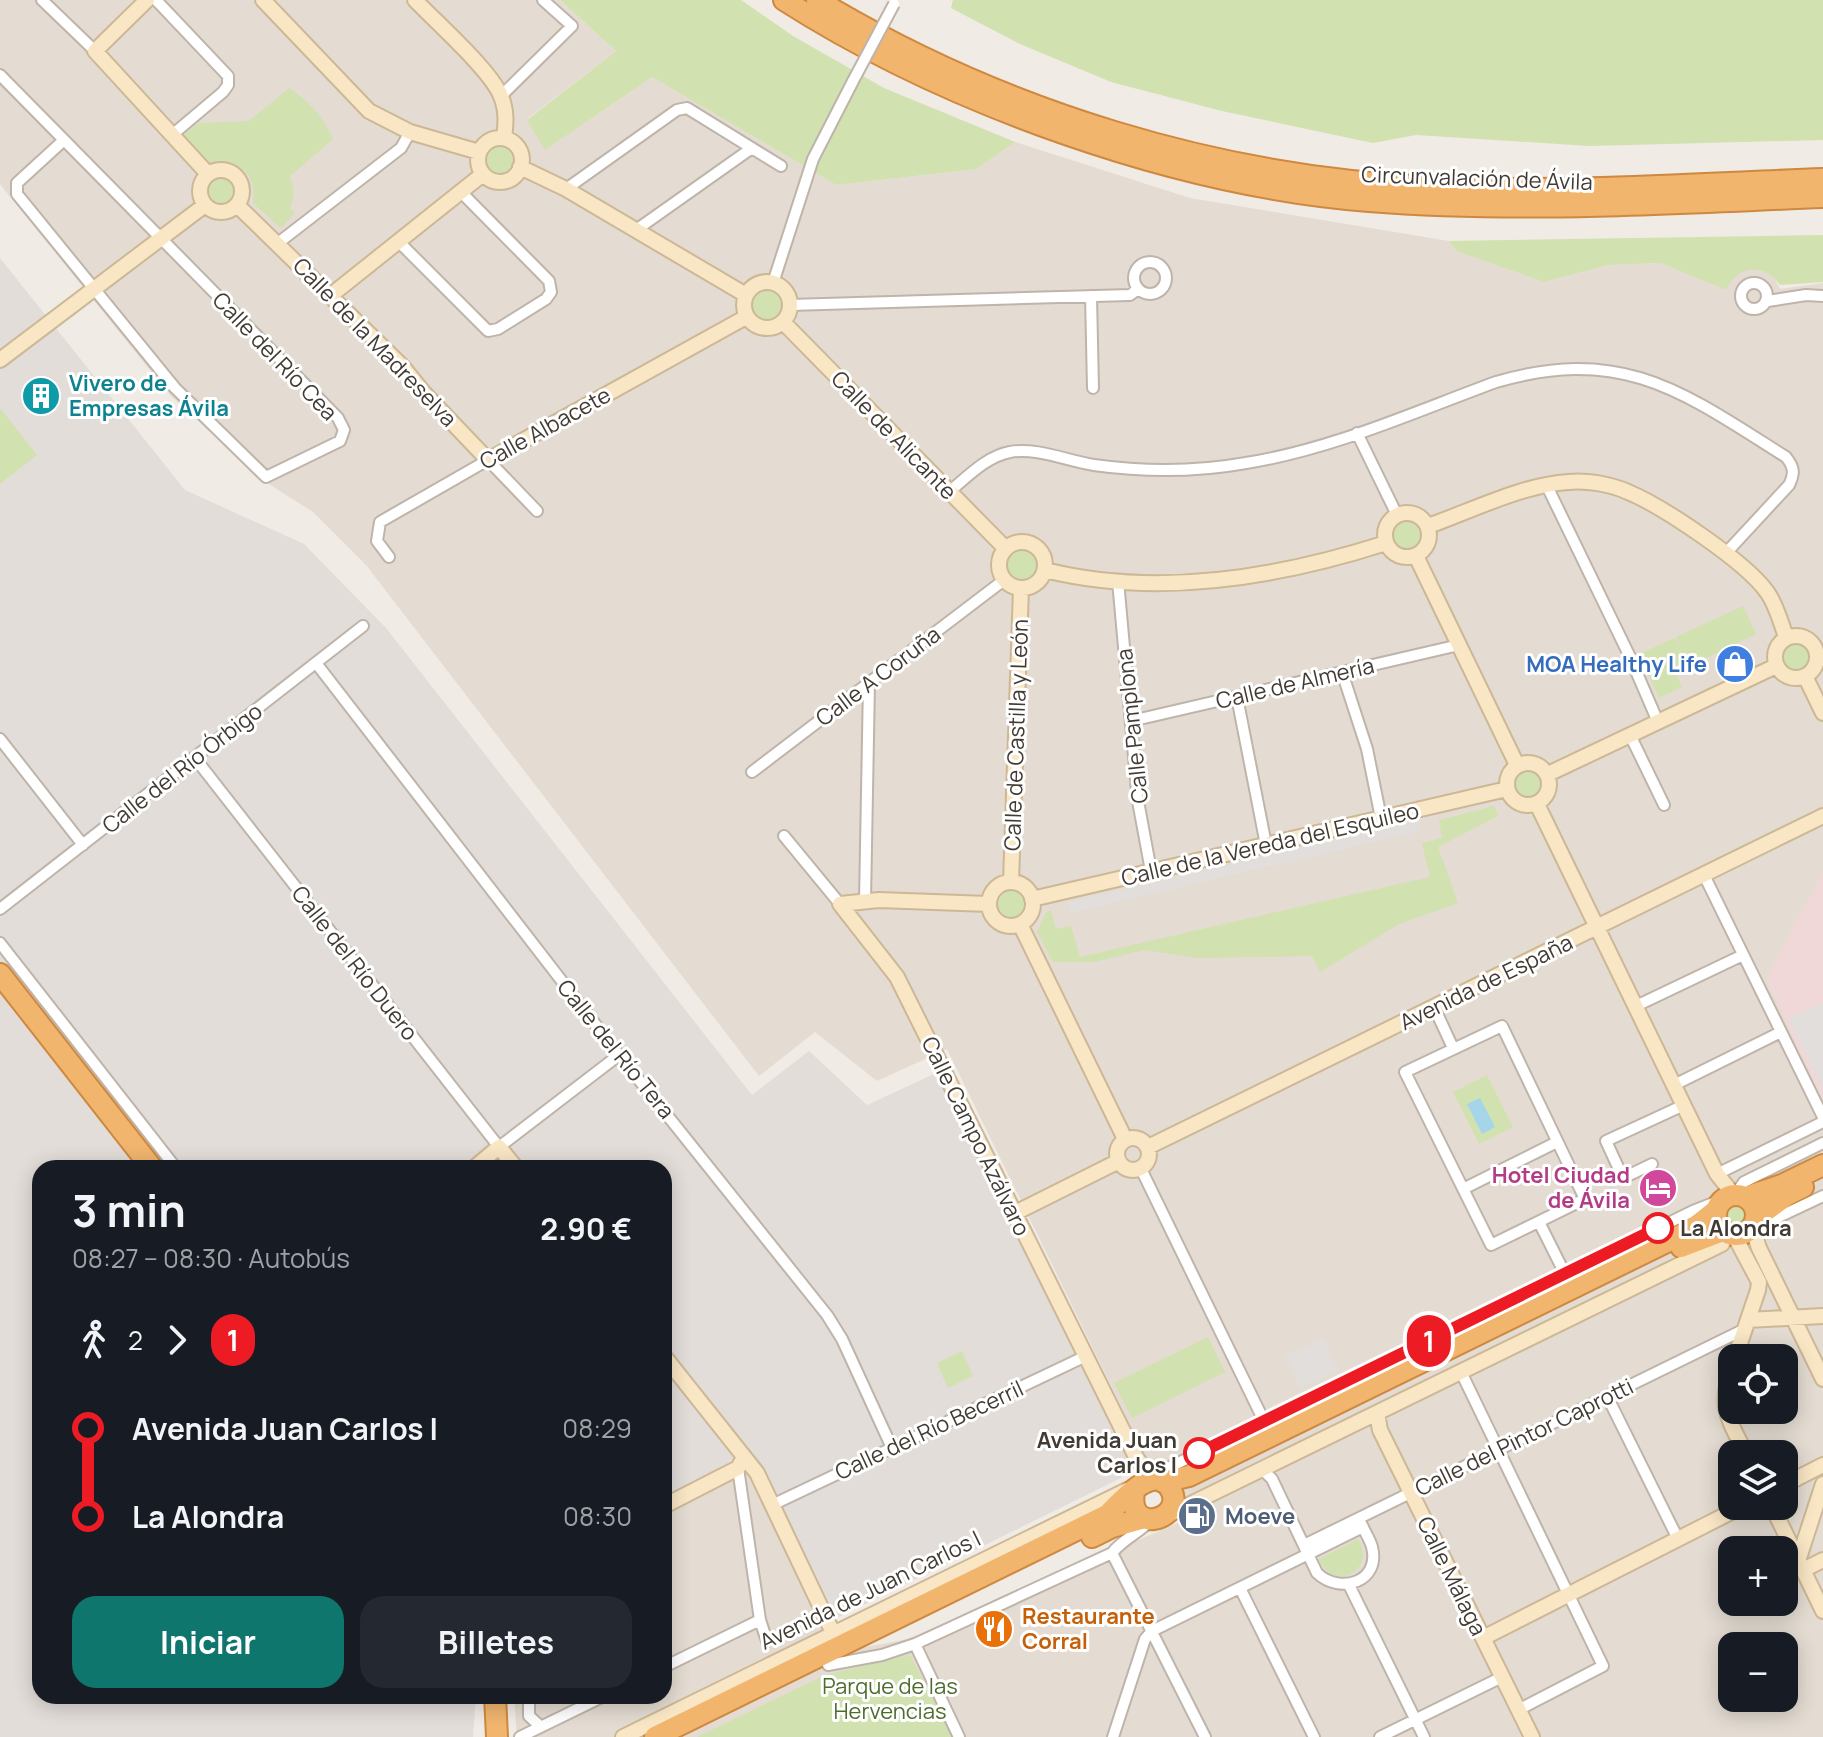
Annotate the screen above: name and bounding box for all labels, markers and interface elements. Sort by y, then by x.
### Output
street label: Circunvalación de Ávila [1361,159,1593,197]
street label: Calle de la Madreselva [286,251,464,433]
street label: Calle del Río Cea [206,285,344,427]
street label: Calle de Alicante [825,364,963,506]
place label: Vivero de Empresas Ávila [69,368,229,423]
building icon: Vivero de Empresas Ávila [20,375,62,417]
street label: Calle Albacete [474,379,616,476]
street label: Calle de Castilla y León [997,618,1035,852]
street label: Calle A Coruña [810,619,946,733]
shop icon: MOA Healthy Life [1714,643,1756,685]
street label: Calle Pamplona [1109,647,1155,805]
place label: MOA Healthy Life [1526,649,1707,679]
street label: Calle de Almería [1213,650,1377,716]
street label: Calle del Río Órbigo [96,696,268,840]
street label: Calle de la Vereda del Esquileo [1118,795,1422,893]
street label: Calle del Río Duero [285,879,425,1047]
street label: Avenida de España [1394,927,1578,1037]
street label: Calle del Río Tera [550,973,682,1125]
street label: Calle Campo Azálvaro [915,1031,1037,1241]
place label: Hotel Ciudad de Ávila [1492,1160,1630,1215]
hotel icon: Hotel Ciudad de Ávila [1637,1167,1679,1209]
text: 3 min [72,1180,186,1240]
text: 2.90 € [540,1208,632,1249]
marker: La Alondra [1643,1213,1673,1243]
place label: La Alondra [1680,1213,1792,1243]
text: 08:27 – 08:30 · Autobús [72,1240,350,1276]
line badge: 1 [1403,1315,1455,1367]
icon: walk [72,1318,116,1362]
icon: forward [155,1318,199,1362]
text: 1 [227,1321,239,1359]
text: 2 [128,1322,143,1358]
text: 1 [1423,1322,1435,1360]
map controls [1718,1344,1798,1712]
button: locate [1718,1344,1798,1424]
street label: Calle del Pintor Caprotti [1410,1371,1638,1503]
street label: Calle del Río Becerril [830,1373,1028,1487]
text: Avenida Juan Carlos I [132,1408,438,1449]
text: 08:29 [562,1410,632,1446]
place label: Avenida Juan Carlos I [1037,1425,1177,1480]
marker: Avenida Juan Carlos I [1184,1438,1214,1468]
button: layers [1718,1440,1798,1520]
fuel station icon: Moeve [1176,1495,1218,1537]
text: La Alondra [132,1496,284,1537]
text: 08:30 [563,1498,632,1534]
place label: Moeve [1225,1501,1295,1531]
street label: Calle Málaga [1410,1512,1494,1640]
street label: Avenida de Juan Carlos I [754,1523,986,1657]
button: + [1718,1536,1798,1616]
button: Iniciar [72,1596,344,1688]
button: Billetes [360,1596,632,1688]
place label: Restaurante Corral [1022,1601,1155,1656]
restaurant icon: Restaurante Corral [973,1608,1015,1650]
button: − [1718,1632,1798,1712]
park label: Parque de las Hervencias [822,1671,958,1726]

